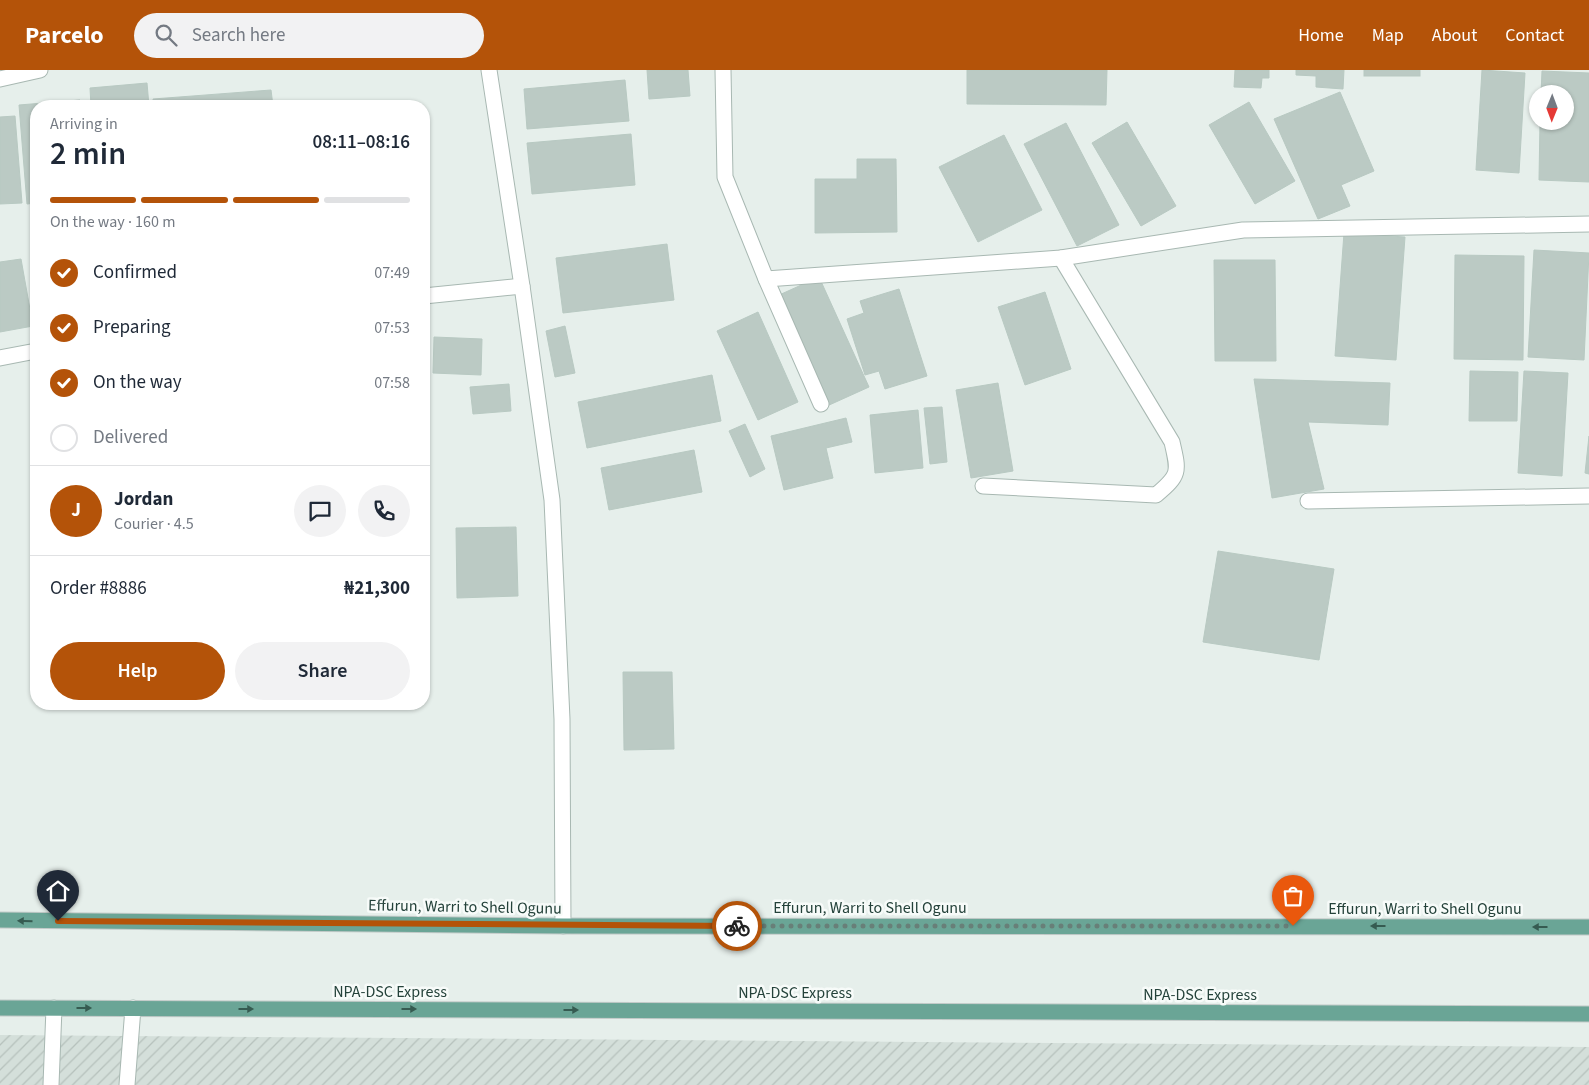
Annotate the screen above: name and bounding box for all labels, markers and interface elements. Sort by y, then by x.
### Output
search box [134,13,484,58]
text: Parcelo [25,18,104,53]
icon: search [152,21,180,49]
text: Search here [192,22,285,49]
text: Home [1298,23,1344,48]
text: Map [1372,23,1404,48]
text: About [1432,23,1477,48]
text: Contact [1505,23,1564,48]
north arrow [1529,85,1574,130]
map controls [1529,85,1574,130]
text: Arriving in [50,113,118,135]
text: 08:11–08:16 [312,129,410,156]
text: 2 min [50,131,126,177]
text: On the way · 160 m [50,211,175,233]
icon: check [50,259,78,287]
text: Confirmed [93,259,177,286]
text: 07:49 [374,262,410,284]
icon: check [50,314,78,342]
text: Preparing [93,314,171,341]
text: 07:53 [374,317,410,339]
icon: check [50,369,78,397]
text: On the way [93,369,182,396]
text: 07:58 [374,372,410,394]
text: Delivered [93,424,168,451]
button: chat [294,485,346,537]
button: phone [358,485,410,537]
text: Jordan [114,486,173,513]
text: J [71,497,81,524]
text: Courier · 4.5 [114,513,194,535]
text: Order #8886 [50,575,147,602]
text: ₦21,300 [344,575,410,602]
button: Help [50,642,225,700]
button: Share [235,642,410,700]
pin [37,870,79,921]
pin [1272,875,1314,926]
icon: home [44,877,72,905]
icon: bag [1279,882,1307,910]
street label: Effurun, Warri to Shell Ogunu [368,894,562,920]
street label: Effurun, Warri to Shell Ogunu [773,897,967,919]
street label: Effurun, Warri to Shell Ogunu [1328,898,1522,920]
courier [712,901,762,951]
icon: bike [723,912,751,940]
one-way arrow [17,916,33,924]
one-way arrow [1370,922,1386,930]
one-way arrow [1532,923,1548,931]
street label: NPA-DSC Express [333,981,447,1003]
street label: NPA-DSC Express [738,982,852,1004]
street label: NPA-DSC Express [1143,984,1257,1006]
one-way arrow [76,1004,92,1012]
one-way arrow [238,1005,254,1013]
one-way arrow [401,1005,417,1013]
one-way arrow [563,1006,579,1014]

